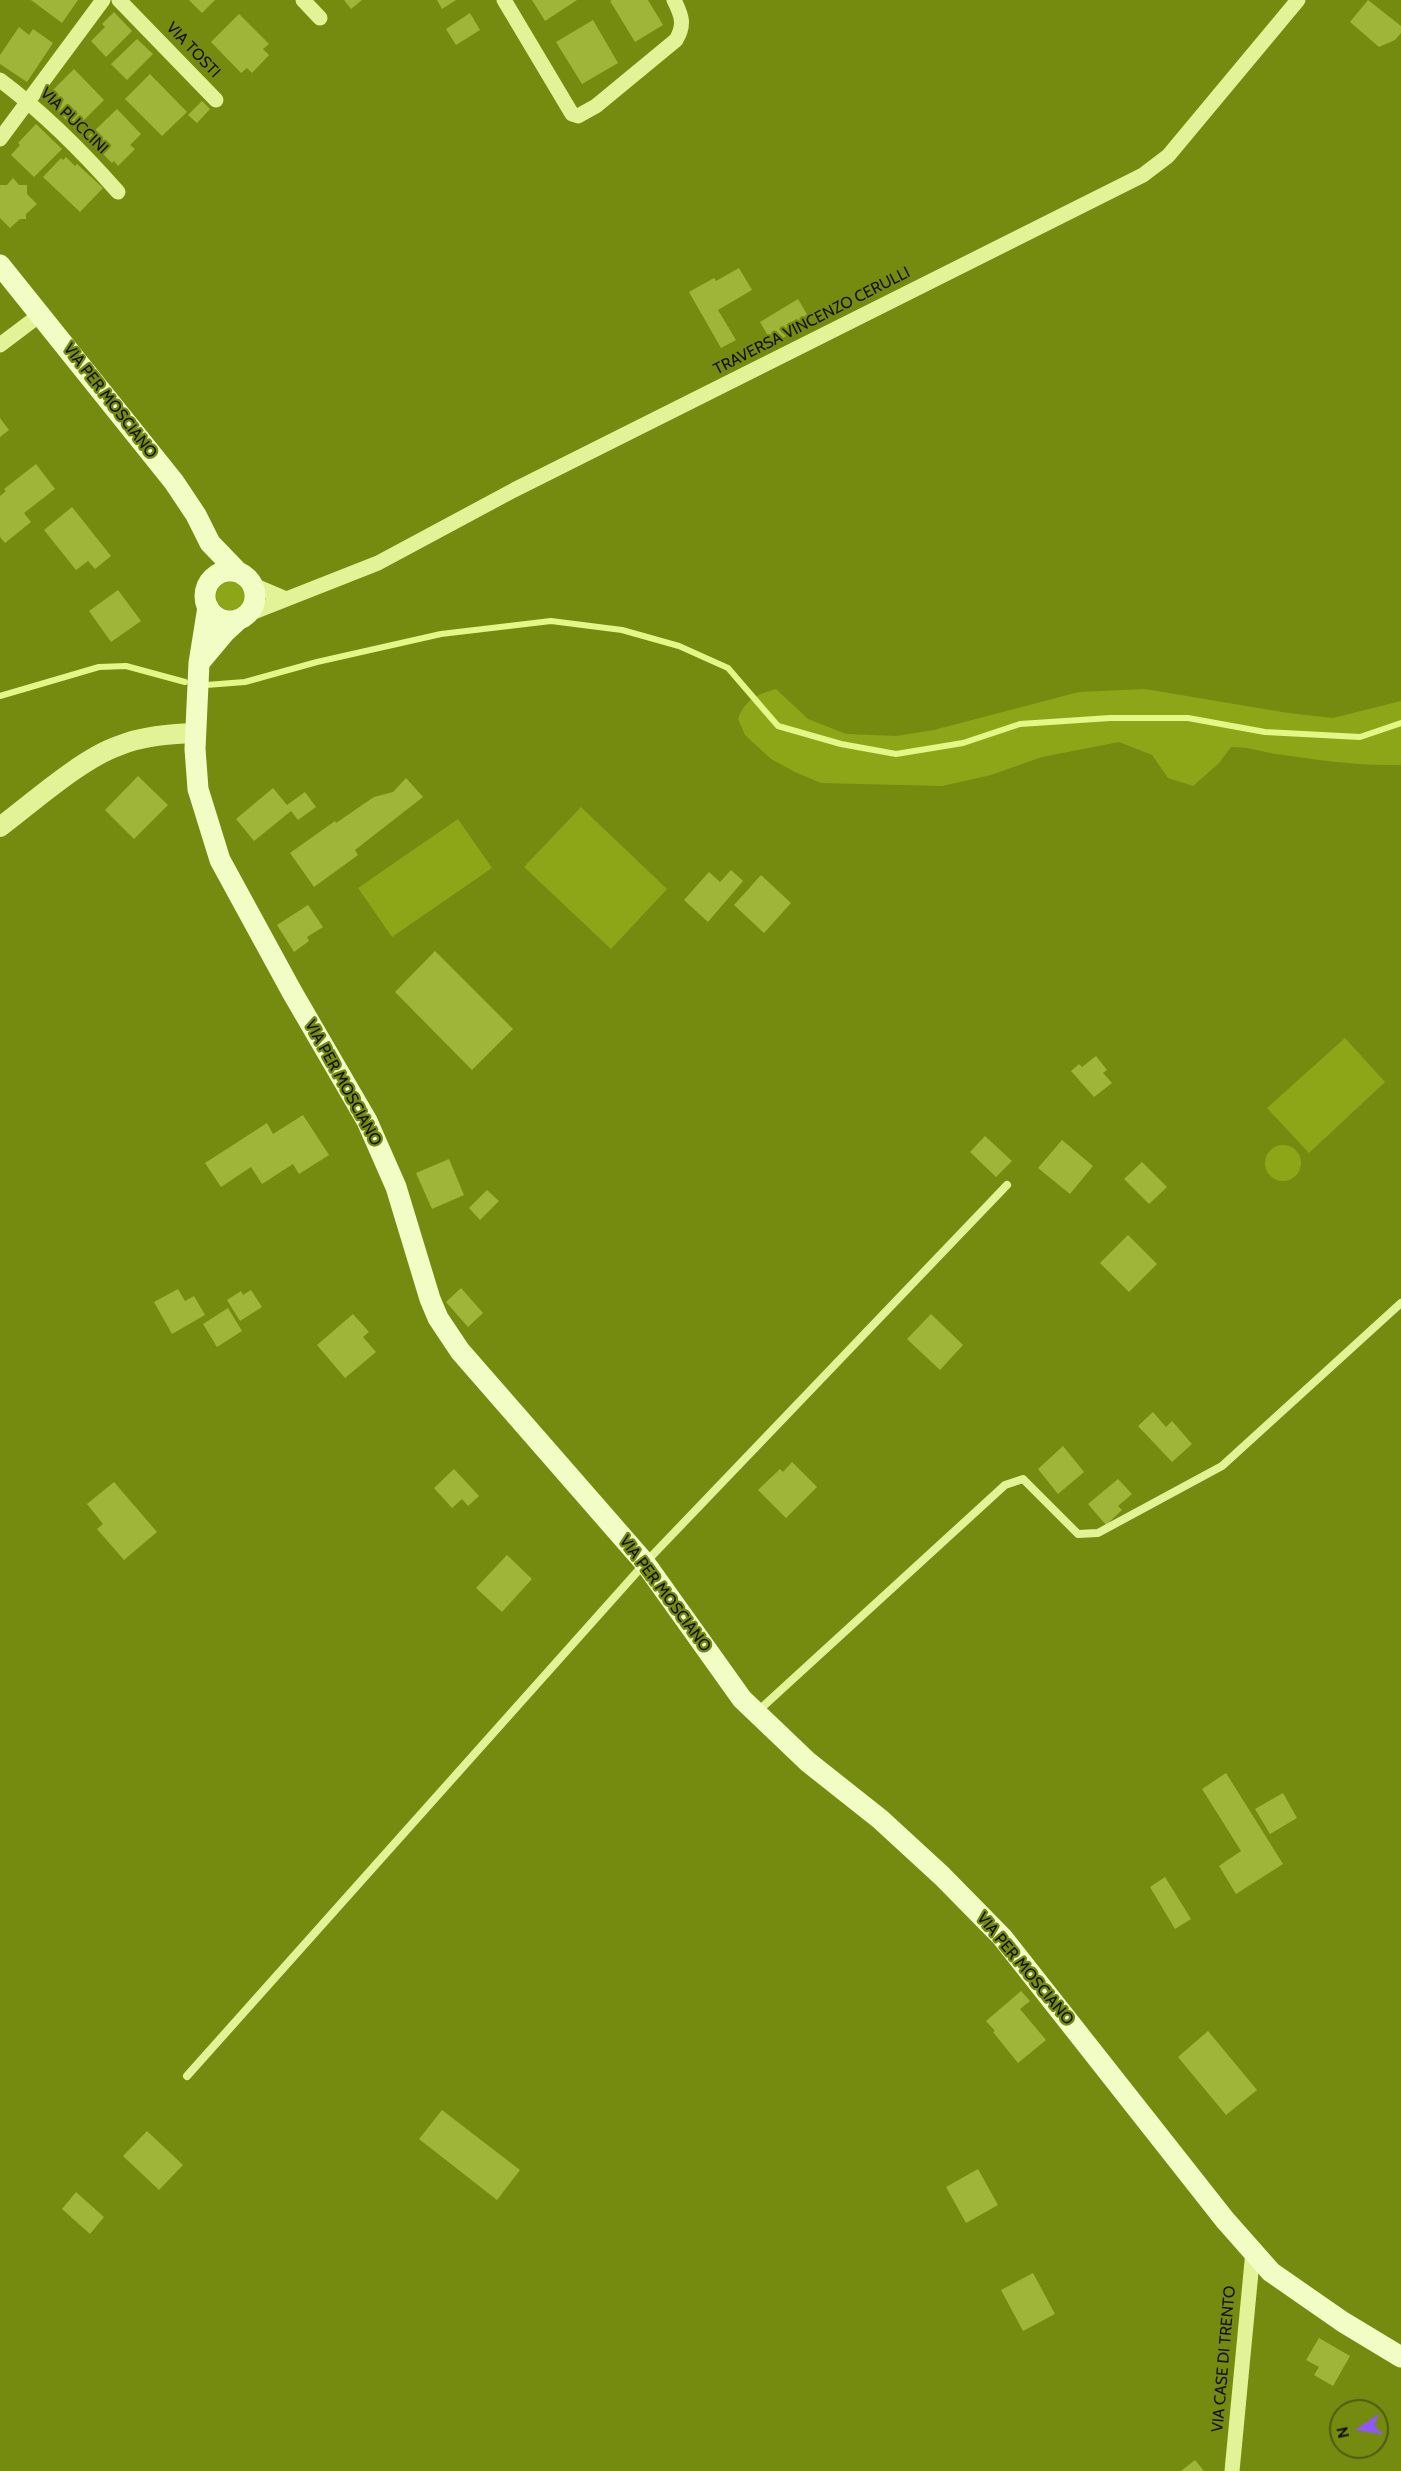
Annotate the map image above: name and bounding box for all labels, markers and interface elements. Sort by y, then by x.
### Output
street label: VIA TOSTI [162,18,224,82]
street label: VIA PUCCINI [36,84,112,158]
street label: TRAVERSA VINCENZO CERULLI [711,263,913,379]
street label: VIA PER MOSCIANO [59,340,161,462]
street label: VIA PER MOSCIANO [301,1017,385,1149]
street label: VIA PER MOSCIANO [615,1532,715,1656]
street label: VIA PER MOSCIANO [972,1909,1078,2029]
street label: VIA CASE DI TRENTO [1208,2285,1240,2433]
north arrow [1329,2399,1389,2459]
text: N [1332,2425,1353,2440]

